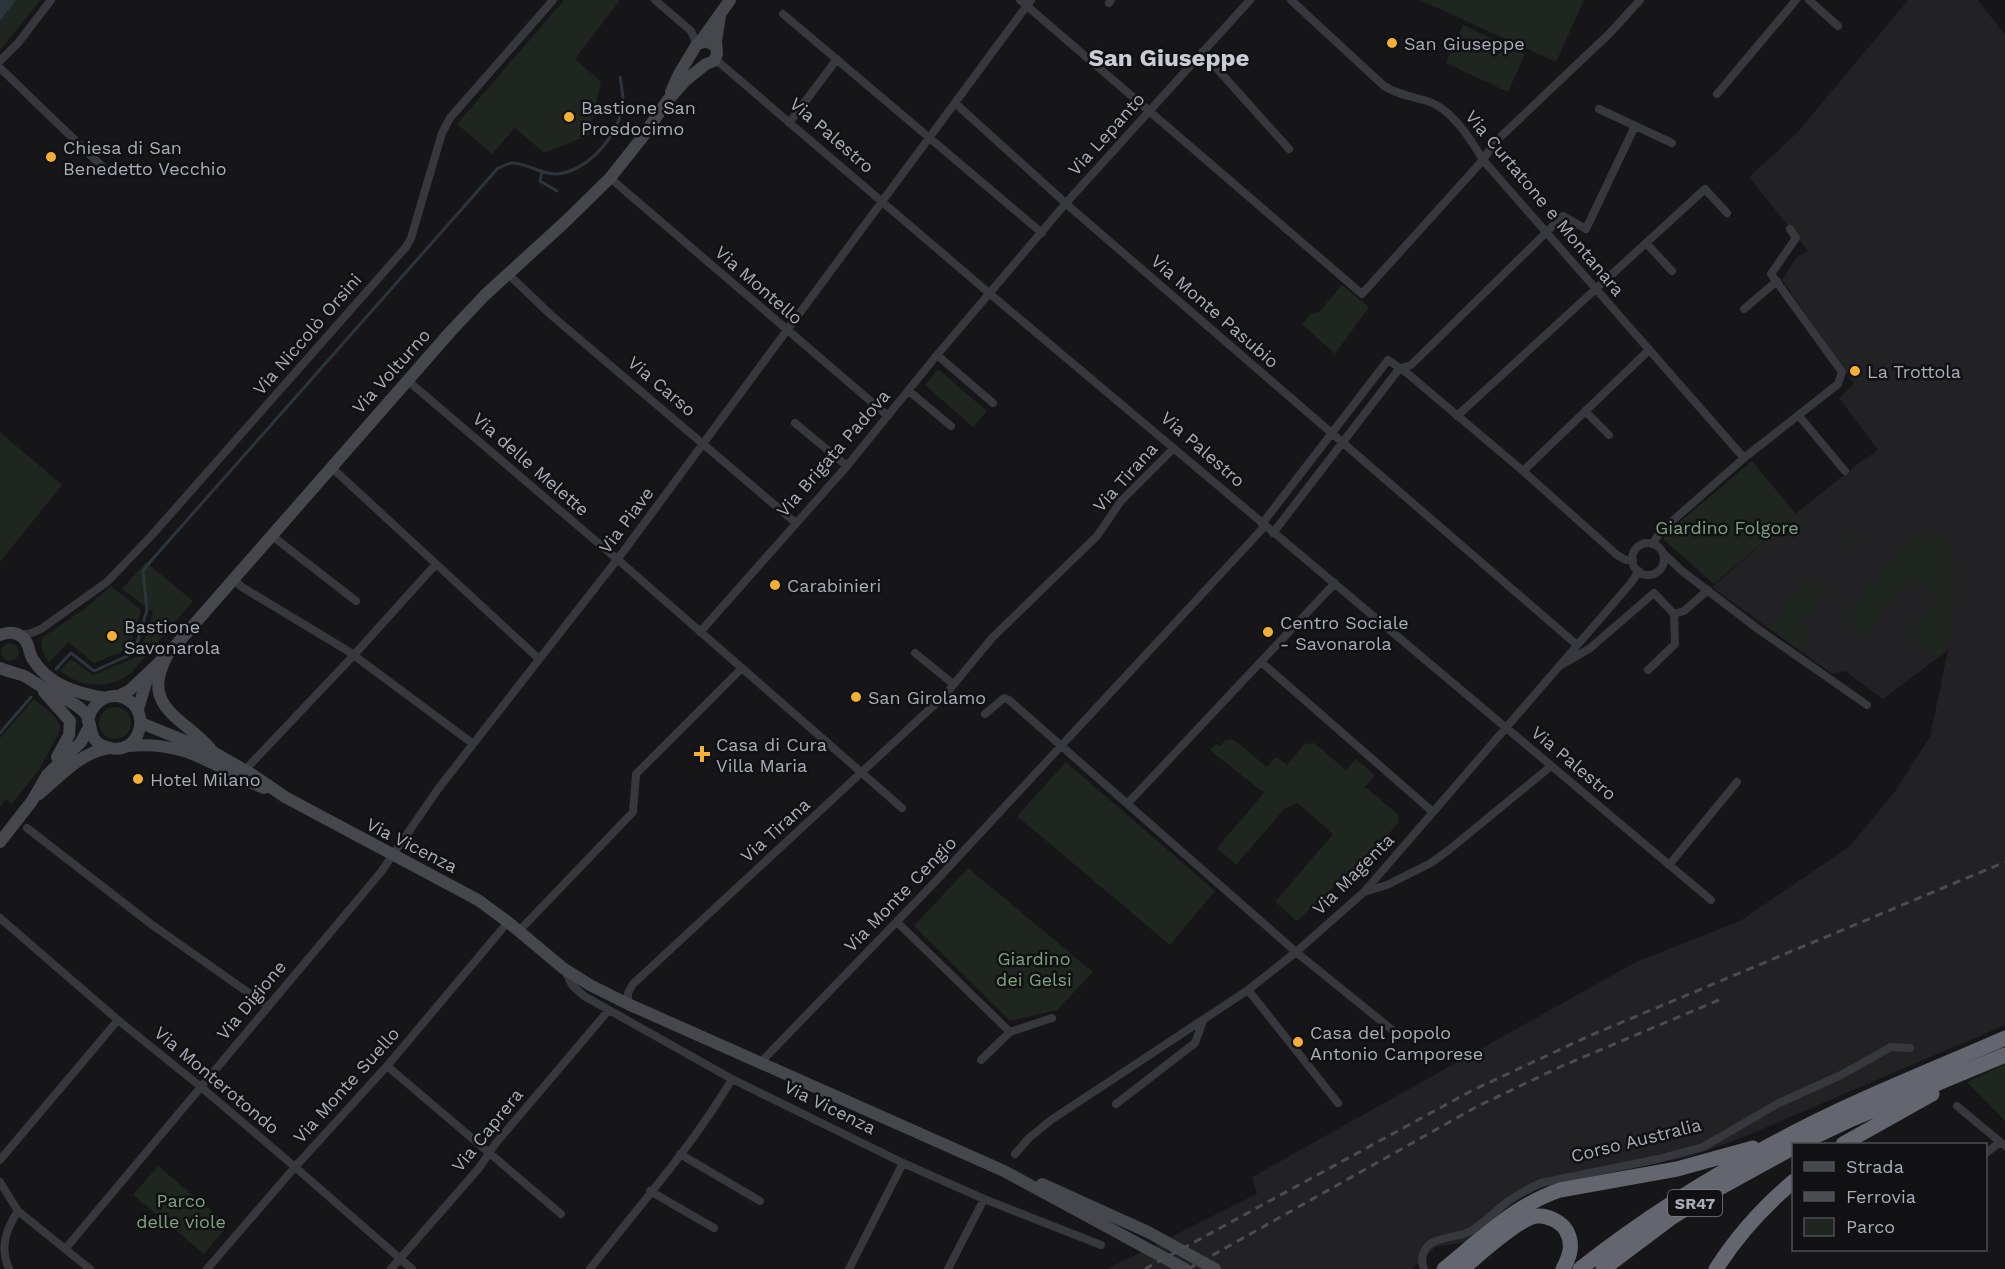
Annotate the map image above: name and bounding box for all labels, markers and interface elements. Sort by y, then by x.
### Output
place label: San Giuseppe [1404,33,1525,54]
marker: San Giuseppe [1385,36,1399,50]
district label: San Giuseppe [1089,44,1250,72]
street label: Via Lepanto [1063,88,1149,180]
street label: Via Palestro [786,93,878,177]
place label: Bastione San Prosdocimo [581,97,696,139]
street label: Via Curtatone e Montanara [1461,106,1629,300]
marker: Bastione San Prosdocimo [562,110,576,124]
place label: Chiesa di San Benedetto Vecchio [63,137,226,179]
marker: Chiesa di San Benedetto Vecchio [44,150,58,164]
street label: Via Montello [711,241,807,329]
street label: Via Monte Pasubio [1147,250,1283,372]
street label: Via Niccolò Orsini [248,269,366,399]
street label: Via Volturno [348,324,434,418]
street label: Via Carso [624,352,700,420]
place label: La Trottola [1867,361,1961,382]
marker: La Trottola [1848,364,1862,378]
street label: Via Brigata Padova [772,385,894,521]
street label: Via Palestro [1157,407,1249,491]
street label: Via delle Melette [469,408,593,520]
street label: Via Tirana [1088,438,1162,516]
street label: Via Piave [594,483,658,557]
park label: Giardino Folgore [1655,517,1799,538]
place label: Carabinieri [787,575,881,596]
marker: Carabinieri [768,578,782,592]
place label: Centro Sociale - Savonarola [1280,612,1409,654]
place label: Bastione Savonarola [124,616,220,658]
marker: Centro Sociale - Savonarola [1261,625,1275,639]
marker: Bastione Savonarola [105,629,119,643]
place label: San Girolamo [868,687,986,708]
marker: San Girolamo [849,690,863,704]
street label: Via Palestro [1527,721,1621,805]
place label: Casa di Cura Villa Maria [716,734,827,776]
marker: Casa di Cura Villa Maria [693,745,711,763]
place label: Hotel Milano [150,769,260,790]
marker: Hotel Milano [131,772,145,786]
street label: Via Tirana [736,793,814,867]
street label: Via Vicenza [363,813,461,877]
street label: Via Magenta [1308,829,1398,919]
street label: Via Monte Cengio [839,832,961,956]
park label: Giardino dei Gelsi [996,948,1072,990]
street label: Via Digione [212,956,290,1044]
street label: Via Monterotondo [150,1022,284,1138]
place label: Casa del popolo Antonio Camporese [1310,1022,1483,1064]
street label: Via Monte Suello [289,1023,403,1147]
marker: Casa del popolo Antonio Camporese [1291,1035,1305,1049]
street label: Via Vicenza [781,1076,879,1138]
street label: Via Caprera [447,1084,527,1176]
street label: Corso Australia [1569,1114,1703,1166]
legend [1792,1143,1987,1251]
text: Strada [1846,1156,1904,1177]
text: Ferrovia [1846,1186,1916,1207]
park label: Parco delle viole [136,1190,226,1232]
road number: SR47 [1668,1190,1722,1216]
text: Parco [1846,1216,1895,1237]

